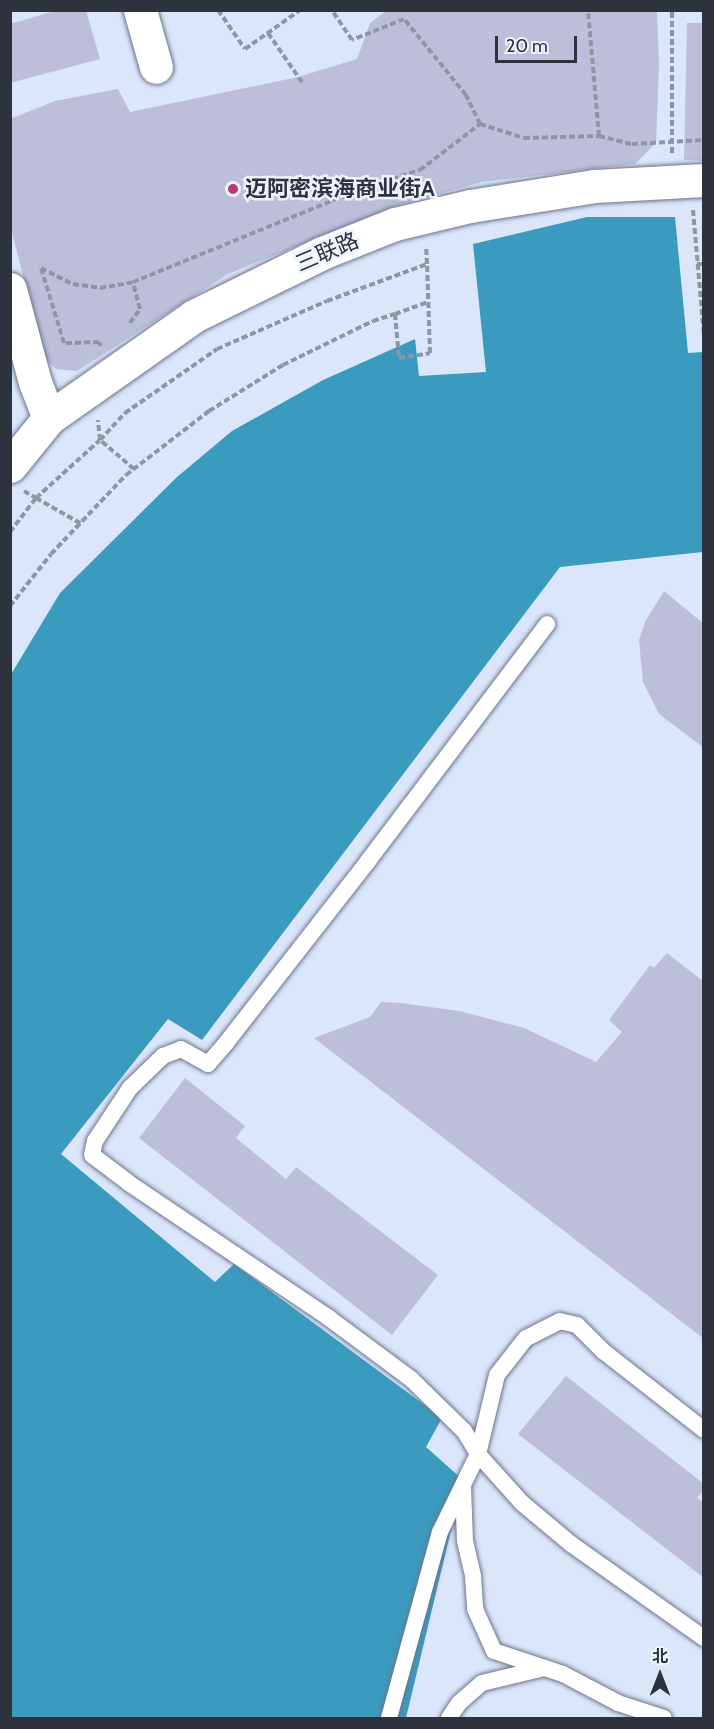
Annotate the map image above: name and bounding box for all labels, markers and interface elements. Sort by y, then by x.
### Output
scale bar [498,24,580,62]
text: 20 m [506,35,548,57]
place label: 迈阿密滨海商业街A [245,176,435,202]
marker: 迈阿密滨海商业街A [226,182,240,196]
street label: 三联路 [291,227,363,277]
north arrow [630,1645,690,1705]
text: 北 [652,1647,668,1666]

